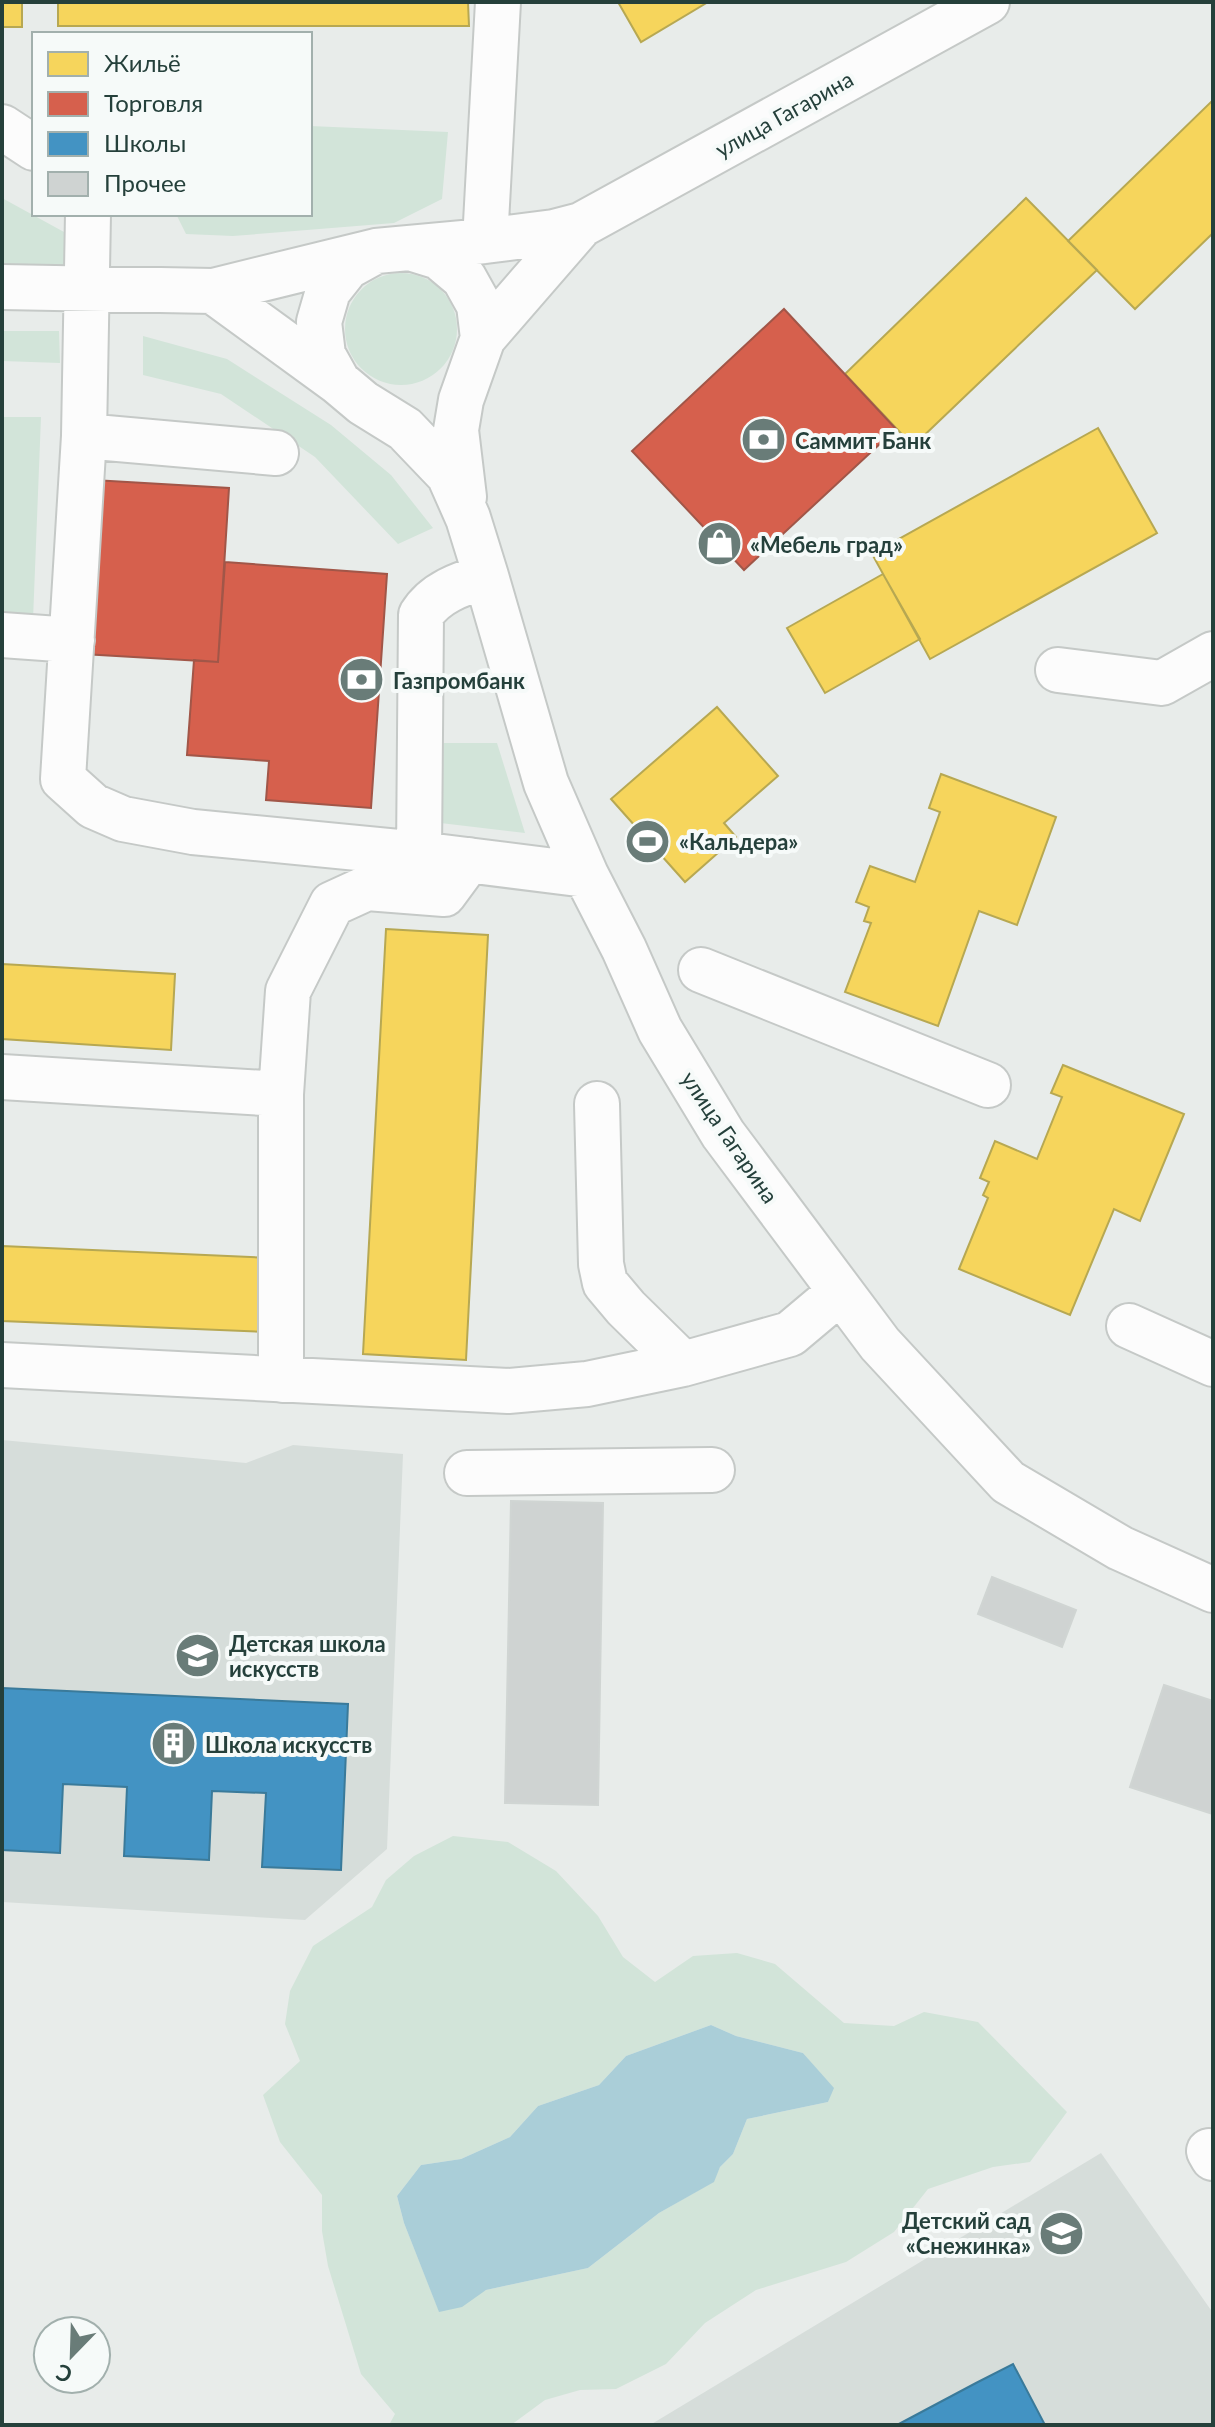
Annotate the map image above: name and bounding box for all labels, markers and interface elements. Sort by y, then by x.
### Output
legend [32,32,312,216]
text: Жильё [104,48,181,77]
street label: улица Гагарина [710,65,858,163]
text: Торговля [104,88,203,117]
text: Школы [104,128,186,157]
text: Прочее [104,168,186,197]
bank icon: Саммит Банк [740,416,788,464]
place label: Саммит Банк [795,427,931,454]
shop icon: «Мебель град» [695,520,743,568]
place label: «Мебель град» [750,531,903,558]
bank icon: Газпромбанк [338,656,386,704]
place label: Газпромбанк [393,667,525,694]
sports icon: «Кальдера» [624,817,672,865]
place label: «Кальдера» [679,828,798,855]
street label: улица Гагарина [676,1066,784,1208]
place label: Детская школа искусств [229,1630,386,1682]
school or university icon: Детская школа искусств [174,1632,222,1680]
building icon: Школа искусств [150,1720,198,1768]
place label: Школа искусств [205,1731,372,1758]
place label: Детский сад «Снежинка» [902,2207,1031,2259]
school or university icon: Детский сад «Снежинка» [1038,2209,1086,2257]
north arrow [32,2315,112,2395]
text: С [52,2358,76,2389]

